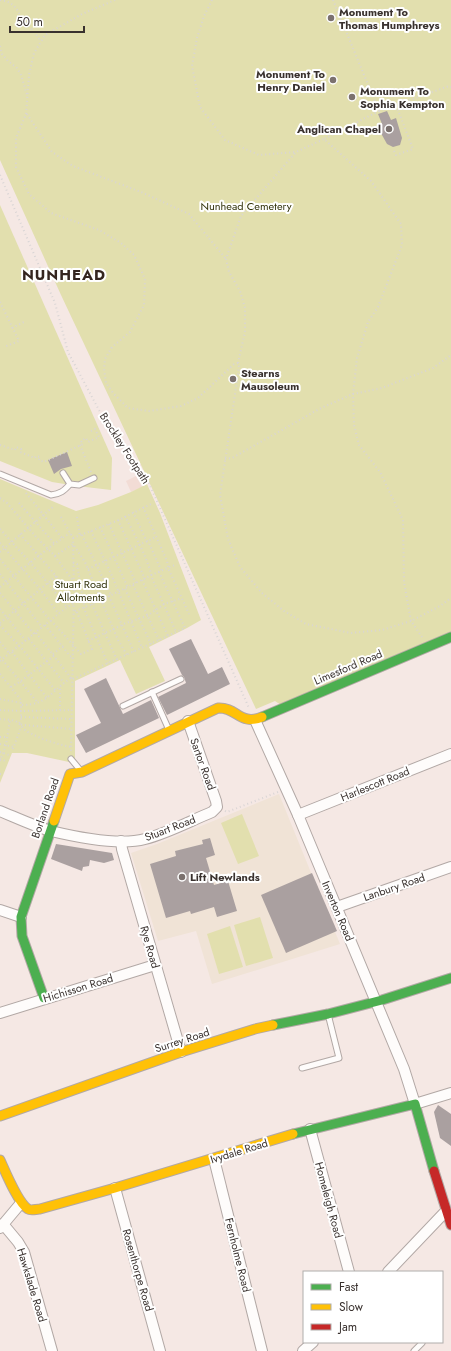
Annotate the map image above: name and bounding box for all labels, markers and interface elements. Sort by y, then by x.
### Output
place label: Monument To Thomas Humphreys [339,4,439,33]
scale bar [10,8,84,34]
text: 50 m [16,13,43,31]
marker: Monument To Thomas Humphreys [326,13,336,23]
place label: Monument To Henry Daniel [256,66,326,95]
marker: Monument To Henry Daniel [328,75,338,85]
place label: Monument To Sophia Kempton [360,83,444,112]
marker: Monument To Sophia Kempton [347,92,357,102]
place label: Anglican Chapel [296,121,381,137]
marker: Anglican Chapel [384,124,394,134]
park label: Nunhead Cemetery [200,198,292,214]
district label: NUNHEAD [22,264,106,286]
place label: Stearns Mausoleum [241,365,299,394]
marker: Stearns Mausoleum [228,374,238,384]
street label: Brockley Footpath [96,409,154,487]
park label: Stuart Road Allotments [54,576,108,605]
street label: Limesford Road [311,645,385,689]
street label: Sartor Road [186,736,220,792]
street label: Harlescott Road [338,763,412,805]
street label: Borland Road [27,776,63,840]
street label: Stuart Road [142,811,198,845]
place label: Lift Newlands [190,869,260,885]
street label: Lanbury Road [361,869,427,905]
marker: Lift Newlands [177,872,187,882]
street label: Inverton Road [318,878,358,944]
street label: Rye Road [136,924,164,970]
street label: Hichisson Road [41,970,115,1006]
street label: Surrey Road [153,1024,211,1056]
street label: Ivydale Road [208,1135,270,1167]
street label: Homeleigh Road [311,1160,347,1240]
street label: Fernholme Road [221,1216,255,1294]
street label: Rosenthorpe Road [119,1227,157,1313]
street label: Hawkslade Road [13,1246,51,1324]
legend [303,1271,443,1343]
text: Fast [339,1278,358,1296]
text: Slow [339,1298,364,1316]
text: Jam [337,1318,357,1336]

